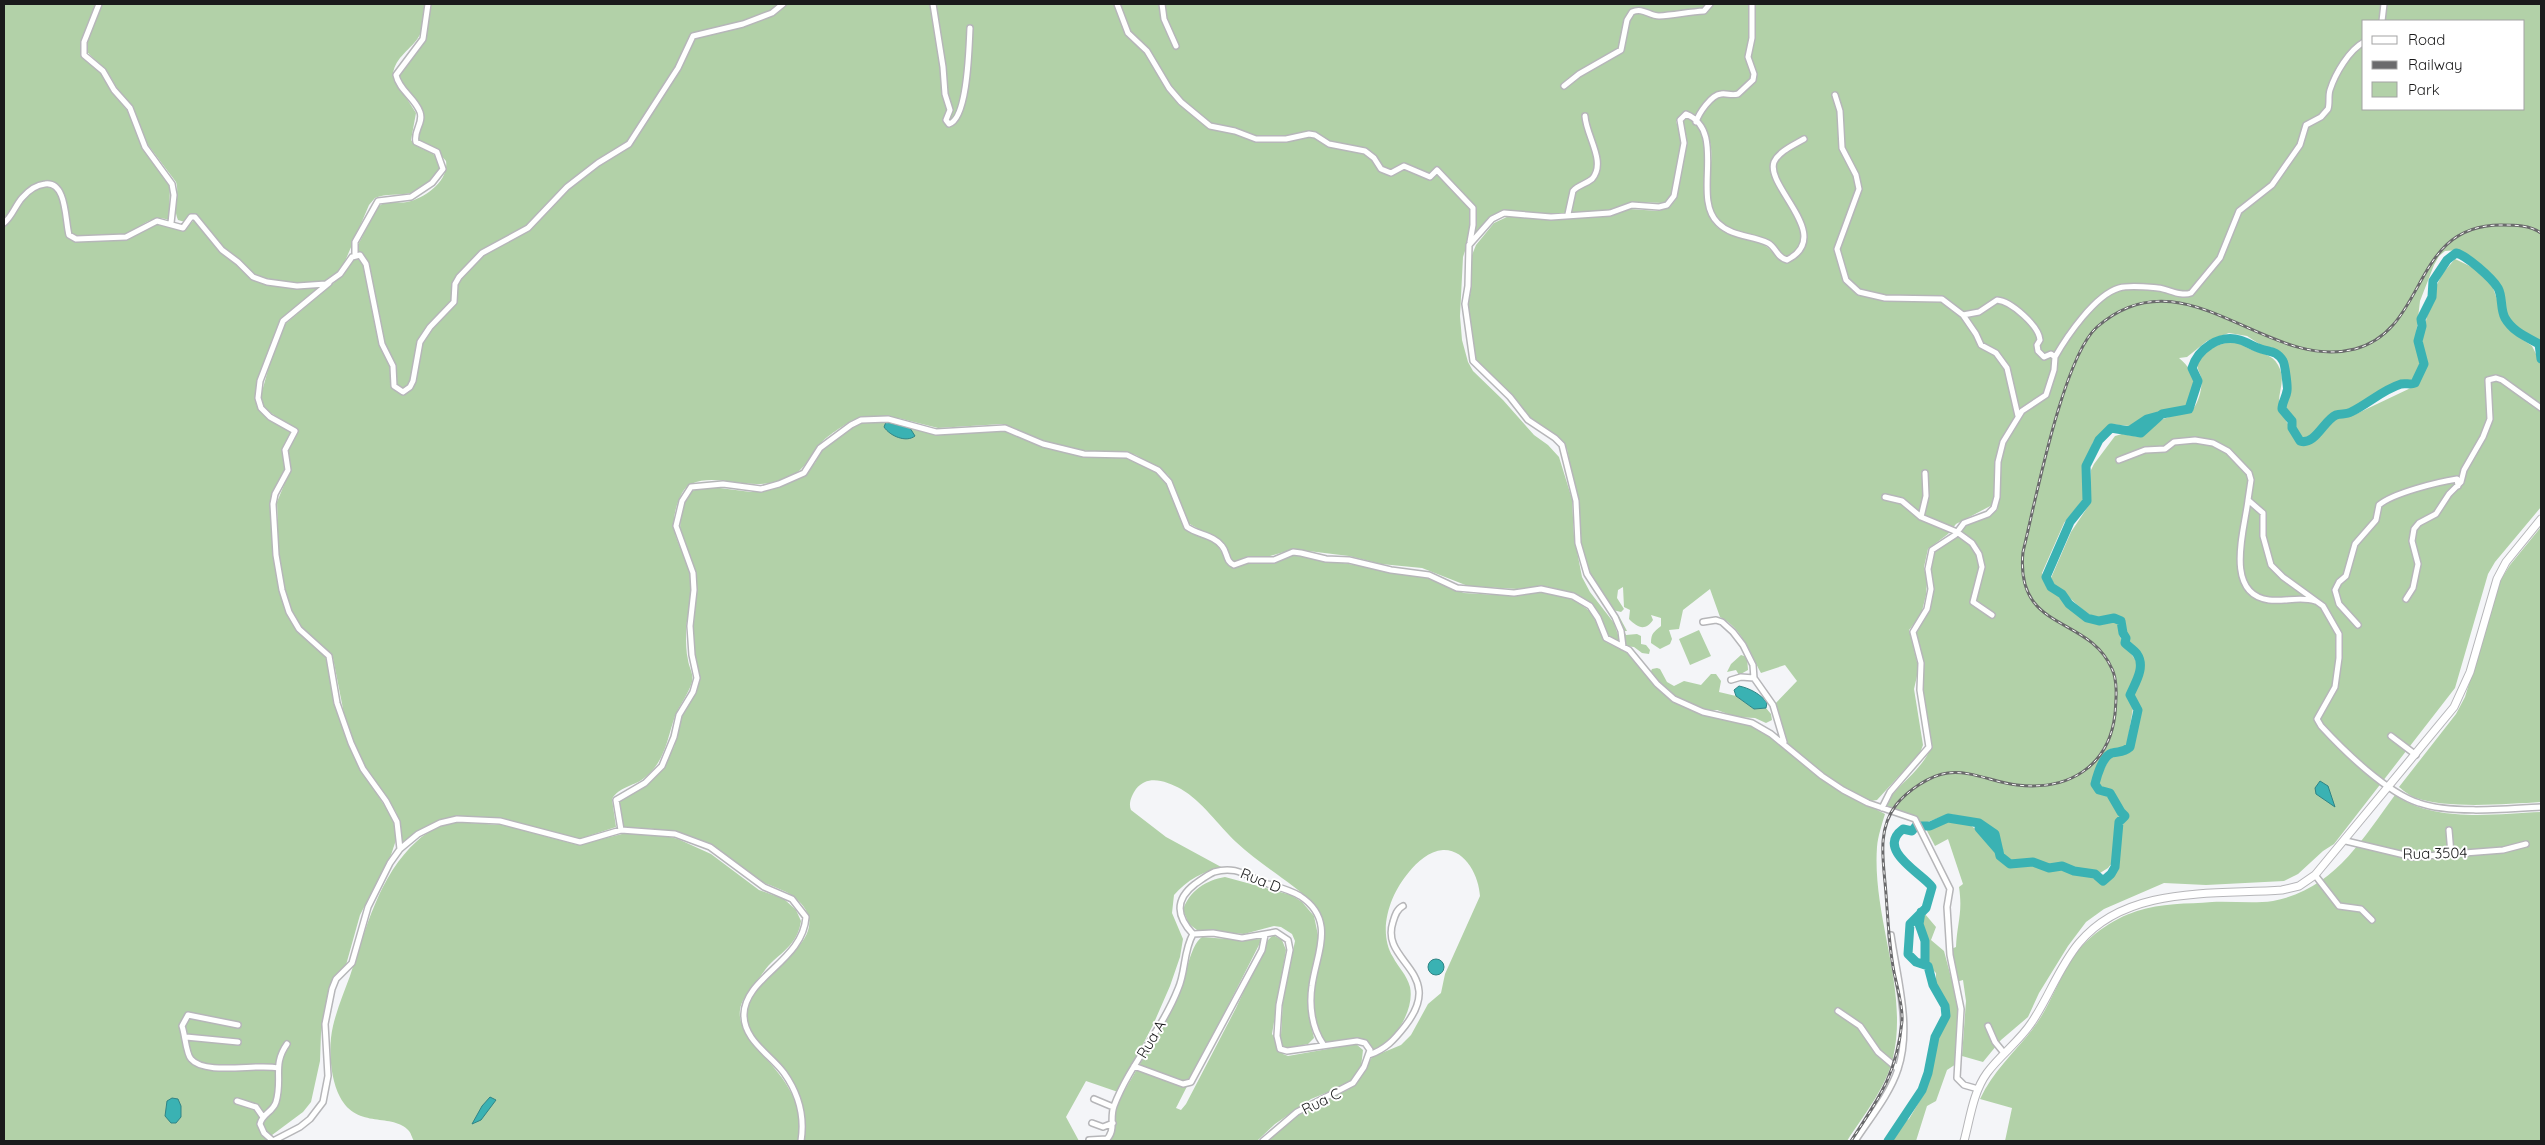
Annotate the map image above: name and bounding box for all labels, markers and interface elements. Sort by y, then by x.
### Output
legend [2362,20,2525,110]
text: Road [2408,30,2445,49]
text: Railway [2408,55,2463,74]
text: Park [2408,80,2440,99]
street label: Rua 3504 [2403,843,2467,863]
street label: Rua D [1238,863,1284,897]
street label: Rua A [1132,1016,1170,1062]
street label: Rua C [1298,1083,1344,1119]

